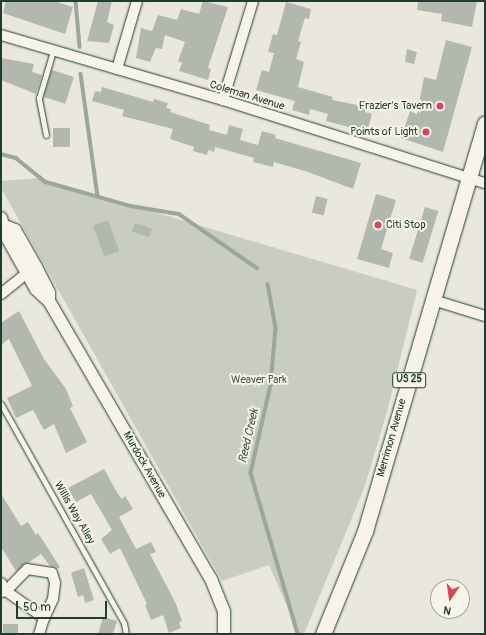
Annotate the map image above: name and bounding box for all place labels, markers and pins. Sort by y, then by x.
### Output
place label: Frazier's Tavern [359,99,432,113]
marker: Frazier's Tavern [435,101,445,111]
place label: Points of Light [350,125,418,139]
marker: Points of Light [421,127,431,137]
place label: Citi Stop [386,218,426,232]
marker: Citi Stop [373,220,383,230]

